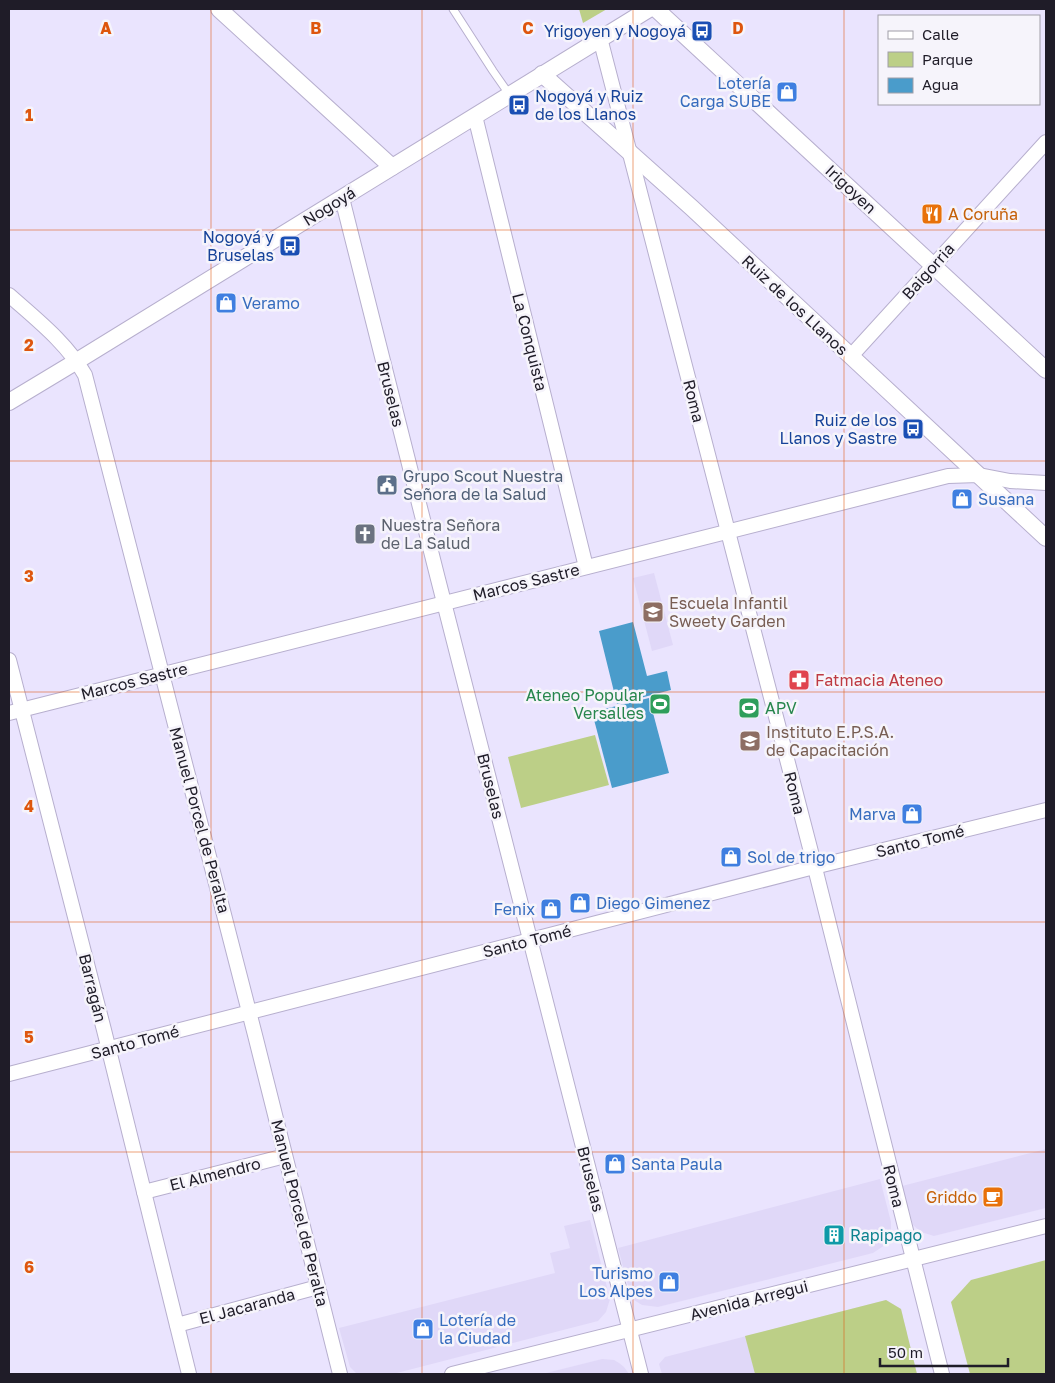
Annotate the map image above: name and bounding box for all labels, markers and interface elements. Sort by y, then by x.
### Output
legend [878,15,1040,105]
text: A [100,18,112,38]
text: B [310,18,322,38]
text: C [522,18,534,38]
text: D [732,18,744,38]
bus stop icon: Yrigoyen y Nogoyá [690,19,714,43]
place label: Yrigoyen y Nogoyá [544,21,686,41]
text: Calle [922,25,959,43]
text: Parque [922,50,973,68]
place label: Lotería Carga SUBE [680,73,771,111]
text: Agua [922,75,959,93]
shop icon: Lotería Carga SUBE [775,80,799,104]
place label: Nogoyá y Ruiz de los Llanos [535,86,643,124]
bus stop icon: Nogoyá y Ruiz de los Llanos [507,93,531,117]
text: 1 [25,105,33,125]
street label: Irigoyen [821,160,881,218]
street label: Nogoyá [299,182,359,230]
restaurant icon: A Coruña [920,202,944,226]
place label: A Coruña [948,204,1018,224]
place label: Nogoyá y Bruselas [203,227,274,265]
bus stop icon: Nogoyá y Bruselas [278,234,302,258]
street label: Baigorria [897,239,959,303]
street label: Ruiz de los Llanos [738,251,852,359]
shop icon: Veramo [214,291,238,315]
street label: La Conquista [508,291,552,393]
place label: Veramo [242,293,300,313]
text: 2 [24,335,34,355]
street label: Bruselas [373,359,409,429]
street label: Roma [679,377,709,425]
place label: Ruiz de los Llanos y Sastre [779,410,897,448]
bus stop icon: Ruiz de los Llanos y Sastre [901,417,925,441]
place label: Grupo Scout Nuestra Señora de la Salud [403,466,563,504]
public building icon: Grupo Scout Nuestra Señora de la Salud [375,473,399,497]
shop icon: Susana [950,487,974,511]
place label: Susana [978,489,1034,509]
place label: Nuestra Señora de La Salud [381,515,500,553]
church icon: Nuestra Señora de La Salud [353,522,377,546]
street label: Marcos Sastre [471,559,581,605]
text: 3 [24,566,34,586]
place label: Escuela Infantil Sweety Garden [669,593,788,631]
school or university icon: Escuela Infantil Sweety Garden [641,600,665,624]
street label: Marcos Sastre [79,658,189,704]
pharmacy icon: Fatmacia Ateneo [787,668,811,692]
place label: Fatmacia Ateneo [815,670,943,690]
place label: Ateneo Popular Versalles [526,685,644,723]
sports icon: Ateneo Popular Versalles [648,692,672,716]
sports icon: APV [737,696,761,720]
place label: APV [765,698,797,718]
place label: Instituto E.P.S.A. de Capacitación [766,722,894,760]
street label: Manuel Porcel de Peralta [166,725,234,915]
school or university icon: Instituto E.P.S.A. de Capacitación [738,729,762,753]
street label: Bruselas [473,751,509,821]
street label: Roma [780,769,810,817]
text: 4 [24,796,34,816]
shop icon: Marva [900,802,924,826]
place label: Marva [849,804,896,824]
street label: Santo Tomé [874,820,966,862]
shop icon: Sol de trigo [719,845,743,869]
place label: Sol de trigo [747,847,835,867]
shop icon: Diego Gimenez [568,891,592,915]
place label: Diego Gimenez [596,893,711,913]
shop icon: Fenix [539,897,563,921]
place label: Fenix [493,899,535,919]
street label: Santo Tomé [481,920,573,962]
street label: Barragán [75,952,111,1024]
street label: Santo Tomé [89,1021,181,1063]
text: 5 [24,1027,34,1047]
street label: Manuel Porcel de Peralta [267,1117,333,1309]
street label: Bruselas [573,1144,609,1214]
shop icon: Santa Paula [603,1152,627,1176]
street label: El Almendro [167,1153,263,1195]
place label: Santa Paula [631,1154,723,1174]
street label: Roma [879,1162,909,1210]
cafe icon: Griddo [981,1185,1005,1209]
place label: Griddo [926,1187,977,1207]
building icon: Rapipago [822,1223,846,1247]
place label: Rapipago [850,1225,922,1245]
text: 6 [24,1257,34,1277]
place label: Turismo Los Alpes [579,1263,653,1301]
shop icon: Turismo Los Alpes [657,1270,681,1294]
street label: Avenida Arregui [688,1276,810,1324]
street label: El Jacaranda [197,1284,297,1328]
place label: Lotería de la Ciudad [439,1310,516,1348]
shop icon: Lotería de la Ciudad [411,1317,435,1341]
scale bar [880,1336,1008,1368]
text: 50 m [888,1343,923,1361]

